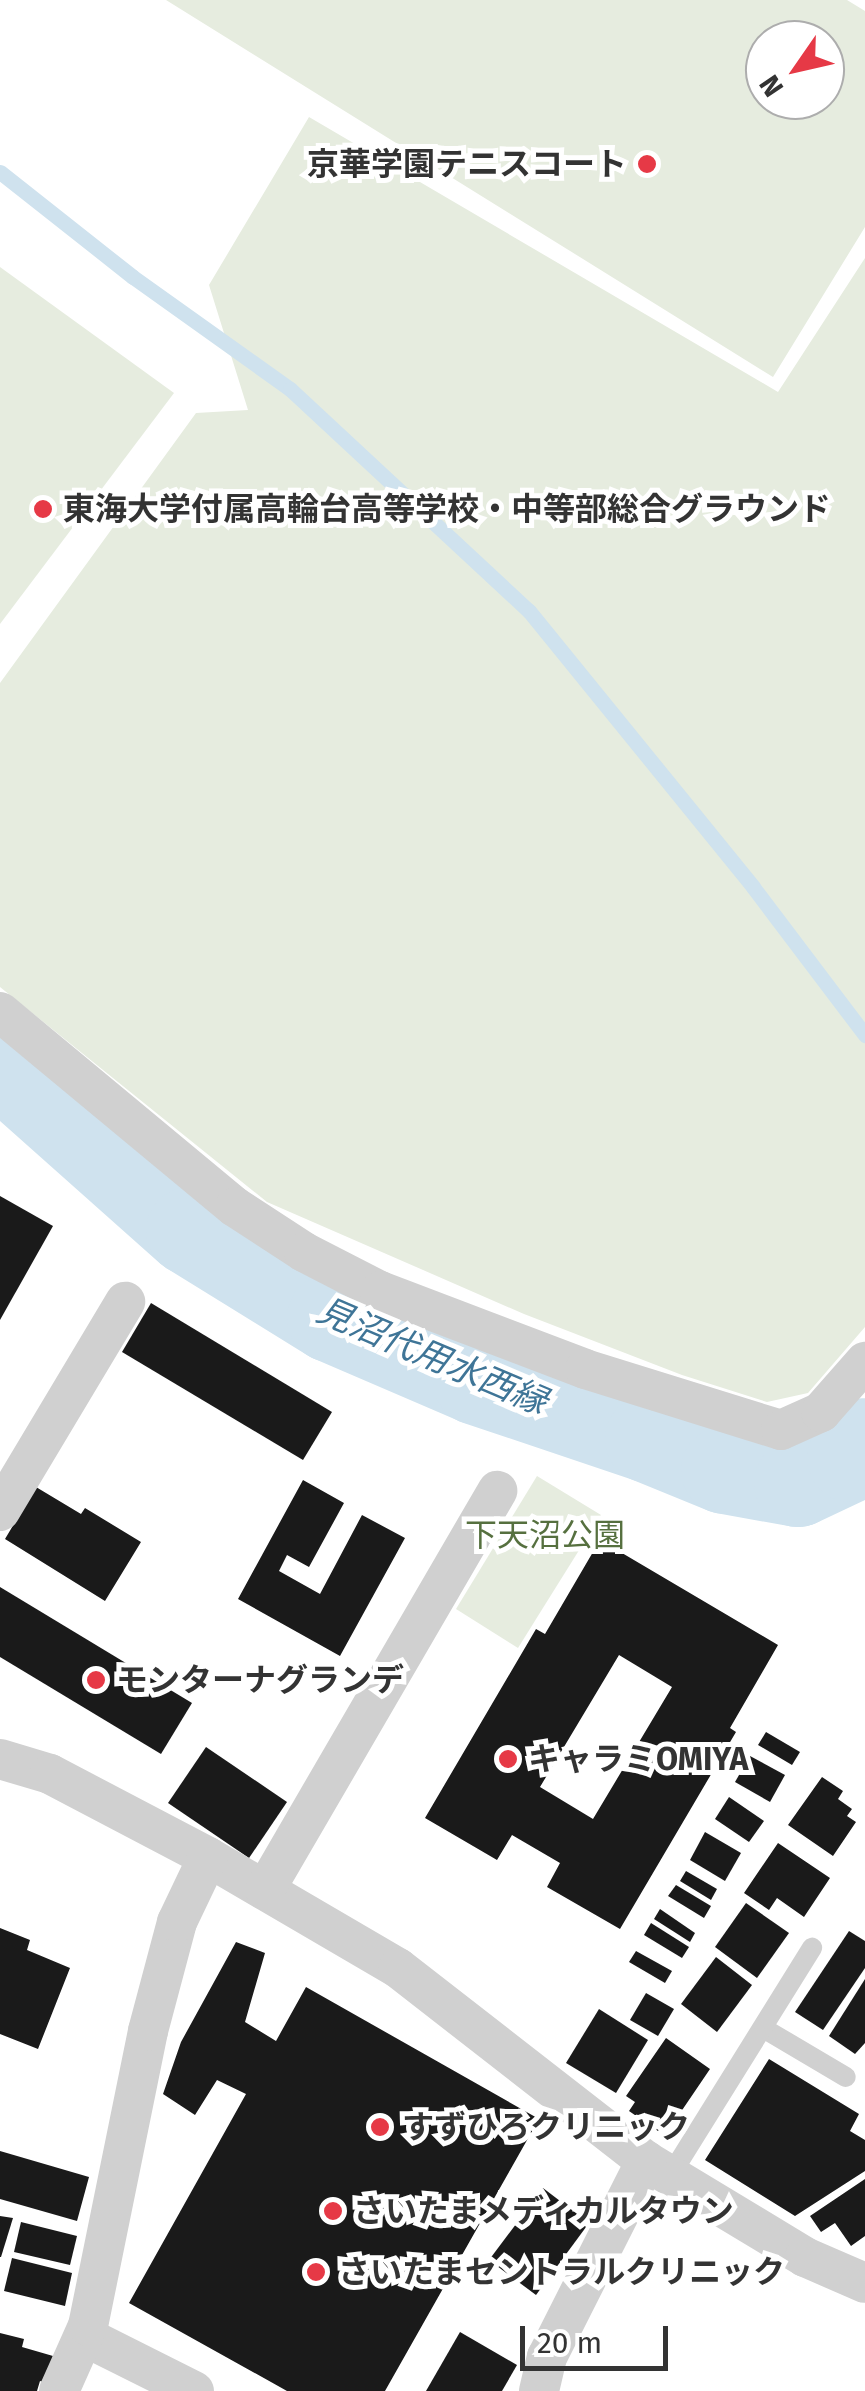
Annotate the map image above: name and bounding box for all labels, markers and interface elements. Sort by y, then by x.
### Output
north arrow [745,20,845,120]
text: N [753,69,790,103]
place label: 京華学園テニスコート [307,145,627,183]
marker: 京華学園テニスコート [636,153,658,175]
place label: 東海大学付属高輪台高等学校・中等部総合グラウンド [63,490,831,528]
marker: 東海大学付属高輪台高等学校・中等部総合グラウンド [32,498,54,520]
water label: 見沼代用水西縁 [311,1289,553,1423]
park label: 下天沼公園 [465,1516,625,1554]
place label: モンターナグランデ [116,1661,404,1699]
marker: モンターナグランデ [85,1669,107,1691]
place label: キャラミOMIYA [528,1740,748,1778]
marker: キャラミOMIYA [497,1748,519,1770]
place label: すずひろクリニック [402,2108,690,2146]
marker: すずひろクリニック [367,2114,393,2140]
place label: さいたまメディカルタウン [353,2192,737,2230]
marker: さいたまメディカルタウン [322,2200,344,2222]
place label: さいたまセントラルクリニック [338,2253,786,2291]
marker: さいたまセントラルクリニック [303,2259,329,2285]
scale bar [525,2306,672,2368]
text: 20 m [537,2325,602,2361]

